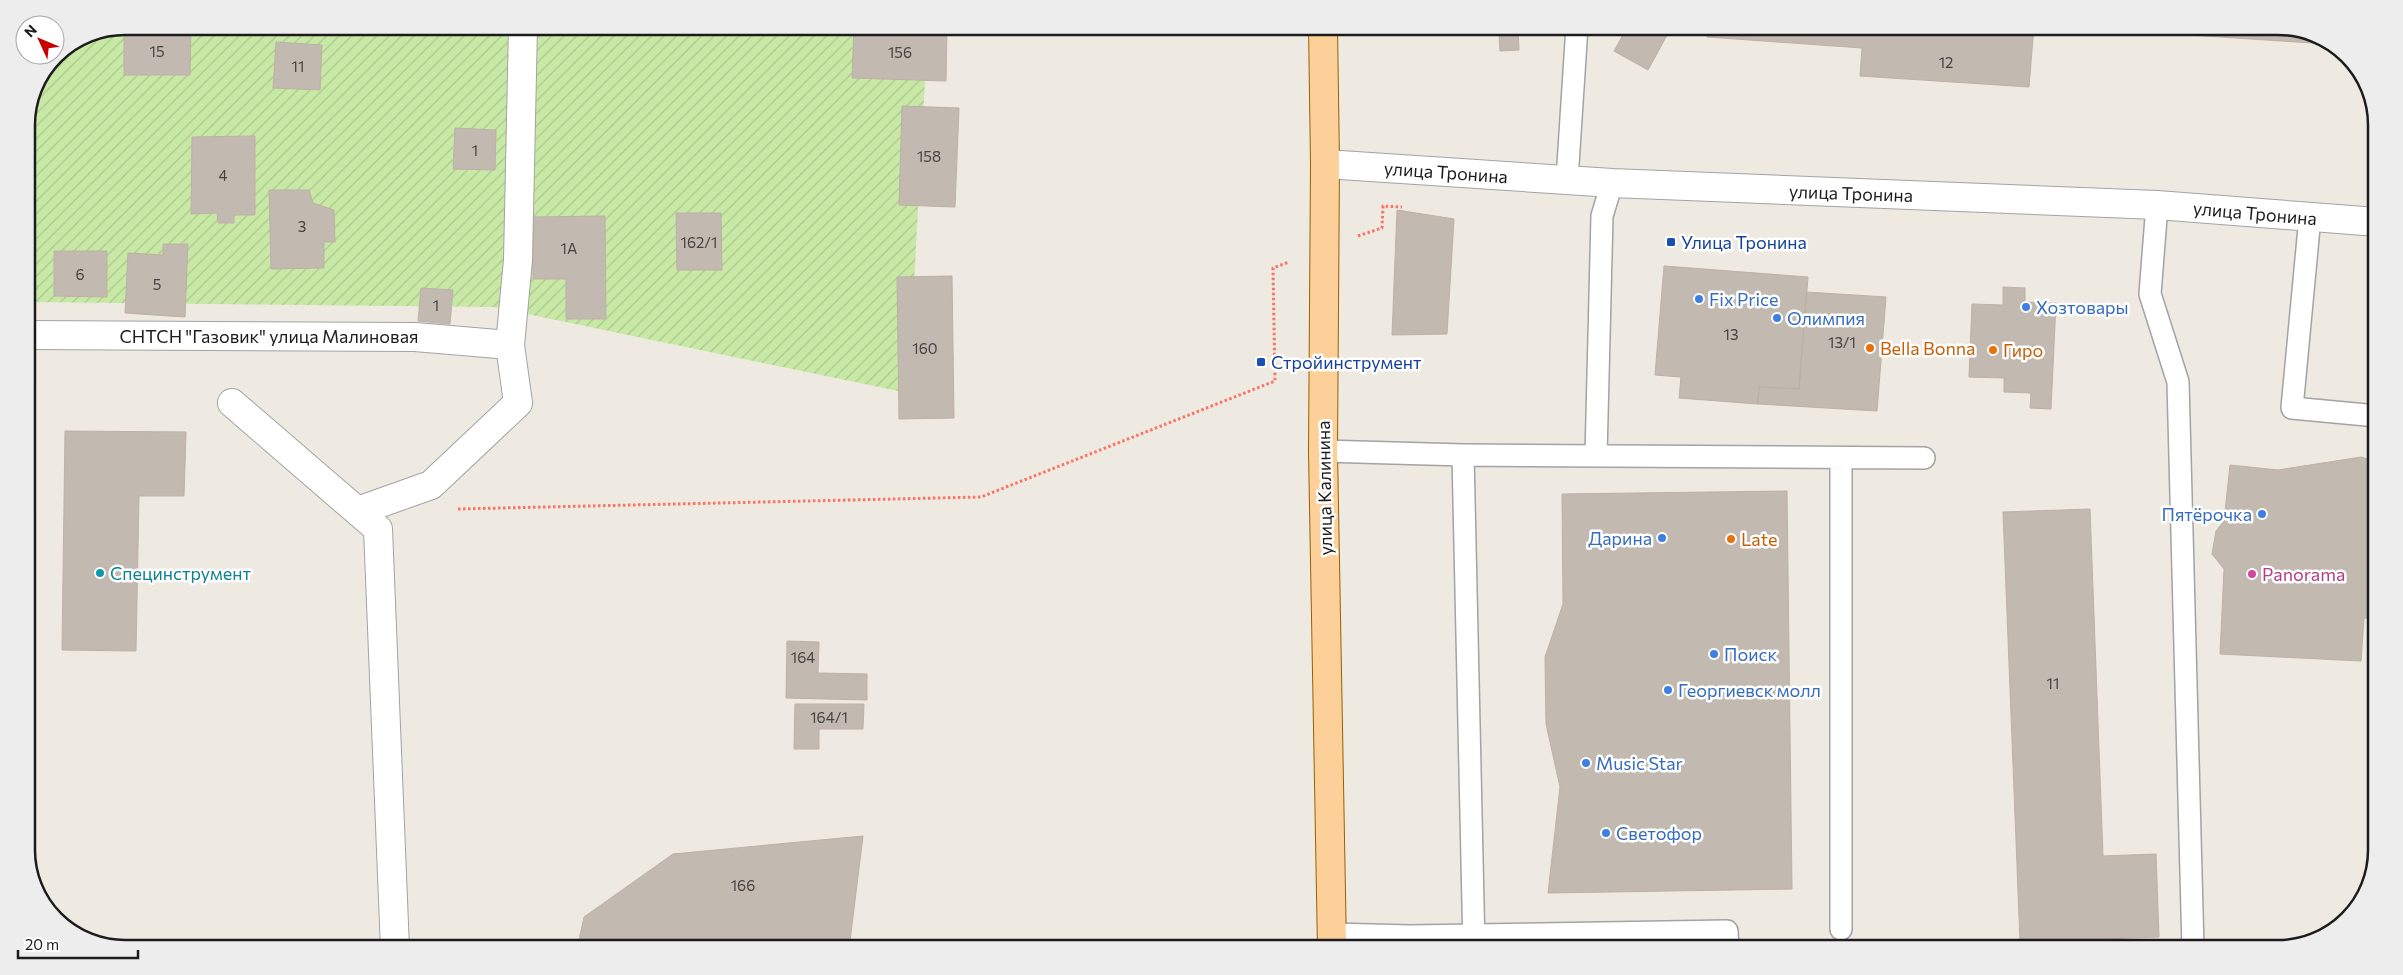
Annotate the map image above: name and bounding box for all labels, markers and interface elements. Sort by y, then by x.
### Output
north arrow [15,15,65,65]
text: N [21,21,40,40]
house number: 15 [149,42,165,60]
house number: 156 [888,43,912,61]
house number: 12 [1939,53,1953,71]
house number: 11 [292,57,304,75]
house number: 1 [472,141,478,159]
house number: 158 [917,147,941,165]
street label: улица Тронина [1383,157,1509,187]
house number: 4 [219,166,228,184]
street label: улица Тронина [1789,180,1913,206]
street label: улица Тронина [2192,197,2318,229]
house number: 3 [298,217,306,235]
place label: Улица Тронина [1681,231,1807,253]
house number: 162/1 [681,233,717,251]
marker: Улица Тронина [1665,236,1677,248]
house number: 1А [561,239,577,257]
house number: 6 [75,265,85,283]
house number: 5 [153,275,161,293]
place label: Fix Price [1709,288,1778,310]
marker: Fix Price [1693,293,1705,305]
house number: 1 [433,296,439,314]
place label: Хозтовары [2036,296,2129,318]
marker: Хозтовары [2020,301,2032,313]
place label: Олимпия [1787,307,1865,329]
marker: Олимпия [1771,312,1783,324]
street label: СНТСН "Газовик" улица Малиновая [120,325,418,347]
house number: 13 [1724,325,1738,343]
house number: 13/1 [1828,333,1856,351]
place label: Bella Bonna [1880,337,1976,359]
house number: 160 [912,339,938,357]
place label: Гиро [2003,339,2043,361]
marker: Bella Bonna [1864,342,1876,354]
marker: Гиро [1987,344,1999,356]
place label: Стройинструмент [1271,351,1422,373]
marker: Стройинструмент [1255,356,1267,368]
street label: улица Калинина [1312,420,1336,556]
place label: Пятёрочка [2161,503,2252,525]
marker: Пятёрочка [2256,508,2268,520]
place label: Дарина [1588,527,1652,549]
place label: Late [1741,528,1777,550]
marker: Дарина [1656,532,1668,544]
marker: Late [1725,533,1737,545]
place label: Специнструмент [110,562,252,584]
place label: Panorama [2262,563,2345,585]
marker: Специнструмент [94,567,106,579]
marker: Panorama [2246,568,2258,580]
place label: Поиск [1724,643,1777,665]
house number: 164 [791,648,815,666]
marker: Поиск [1708,648,1720,660]
house number: 11 [2047,674,2059,692]
place label: Георгиевск молл [1678,679,1821,701]
marker: Георгиевск молл [1662,684,1674,696]
house number: 164/1 [810,708,848,726]
place label: Music Star [1596,752,1683,774]
marker: Music Star [1580,757,1592,769]
place label: Светофор [1616,822,1702,844]
marker: Светофор [1600,827,1612,839]
house number: 166 [731,876,755,894]
scale bar [18,928,138,960]
text: 20 m [25,935,59,953]

